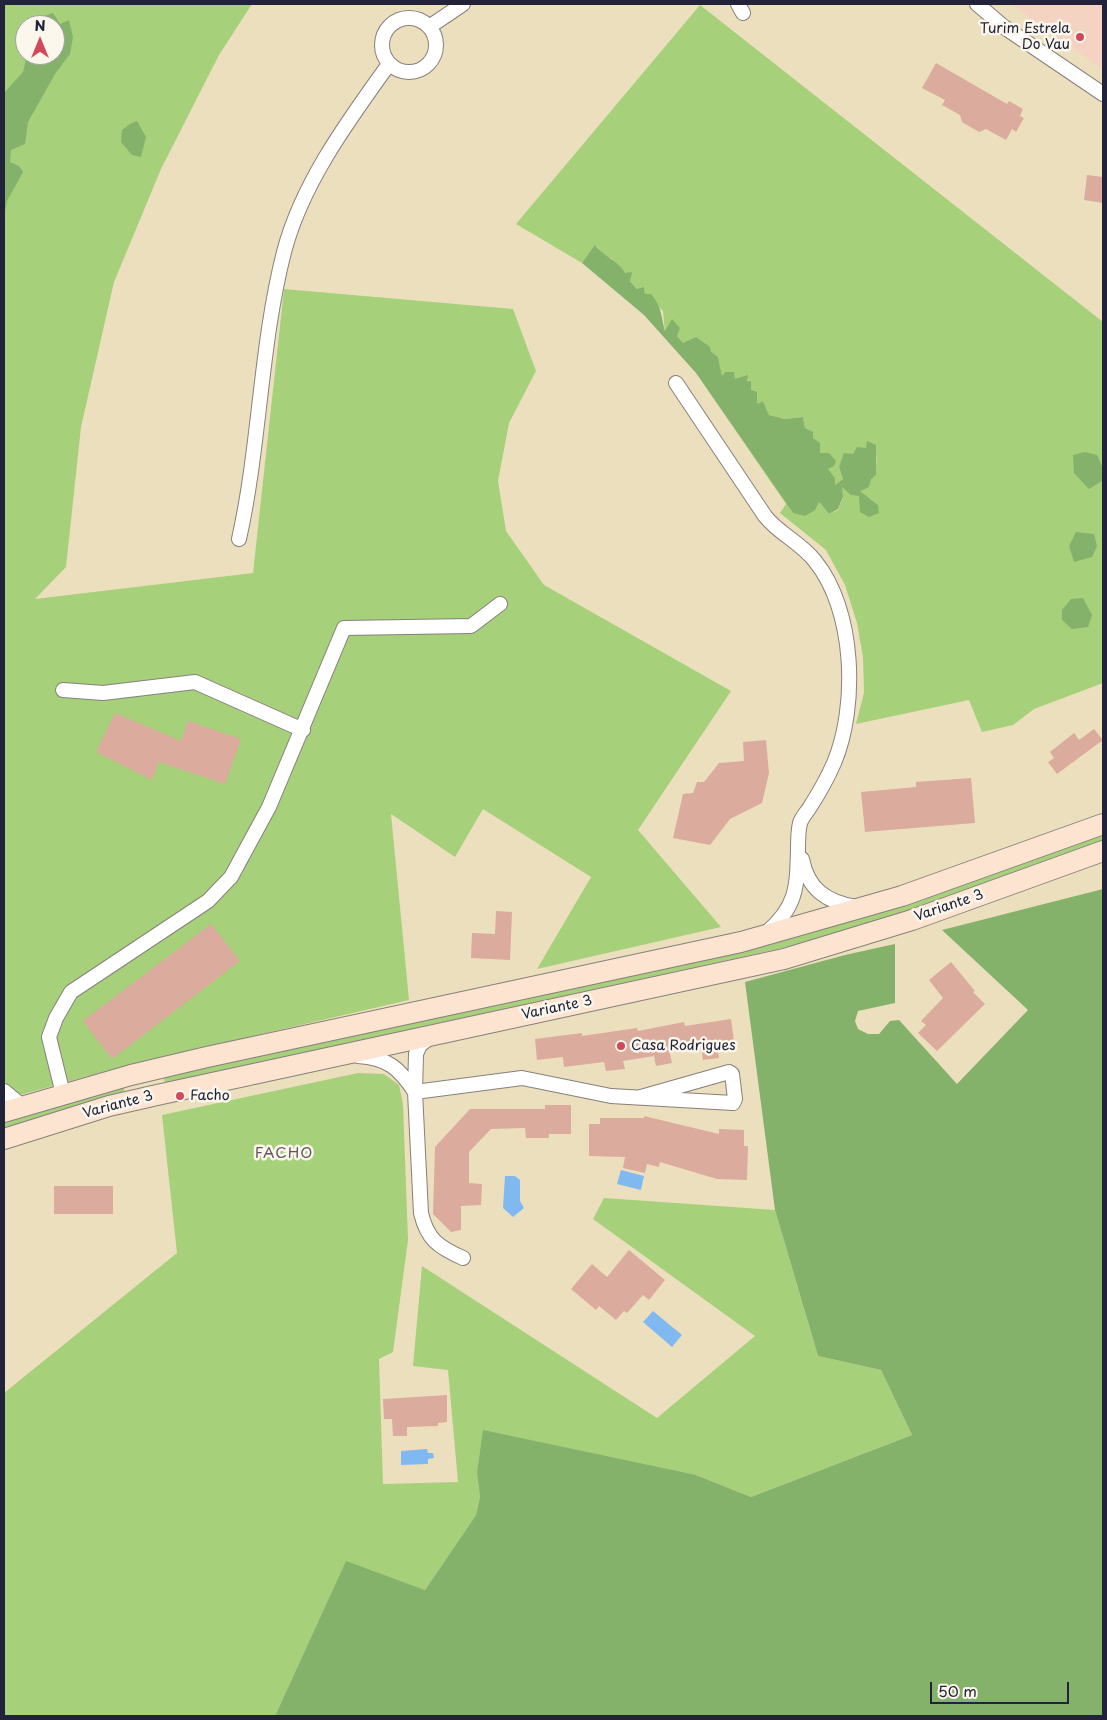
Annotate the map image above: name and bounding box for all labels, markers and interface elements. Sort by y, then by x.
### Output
north arrow [15,15,65,65]
text: N [34,15,46,36]
place label: Turim Estrela Do Vau [980,21,1070,54]
marker: Turim Estrela Do Vau [1074,31,1086,43]
street label: Variante 3 [912,886,986,926]
street label: Variante 3 [520,992,594,1024]
place label: Casa Rodrigues [631,1038,736,1054]
marker: Casa Rodrigues [615,1040,627,1052]
street label: Variante 3 [81,1088,155,1122]
place label: Facho [190,1088,230,1104]
marker: Facho [174,1090,186,1102]
district label: FACHO [253,1145,315,1163]
scale bar [932,1672,1071,1704]
text: 50 m [938,1679,977,1702]

